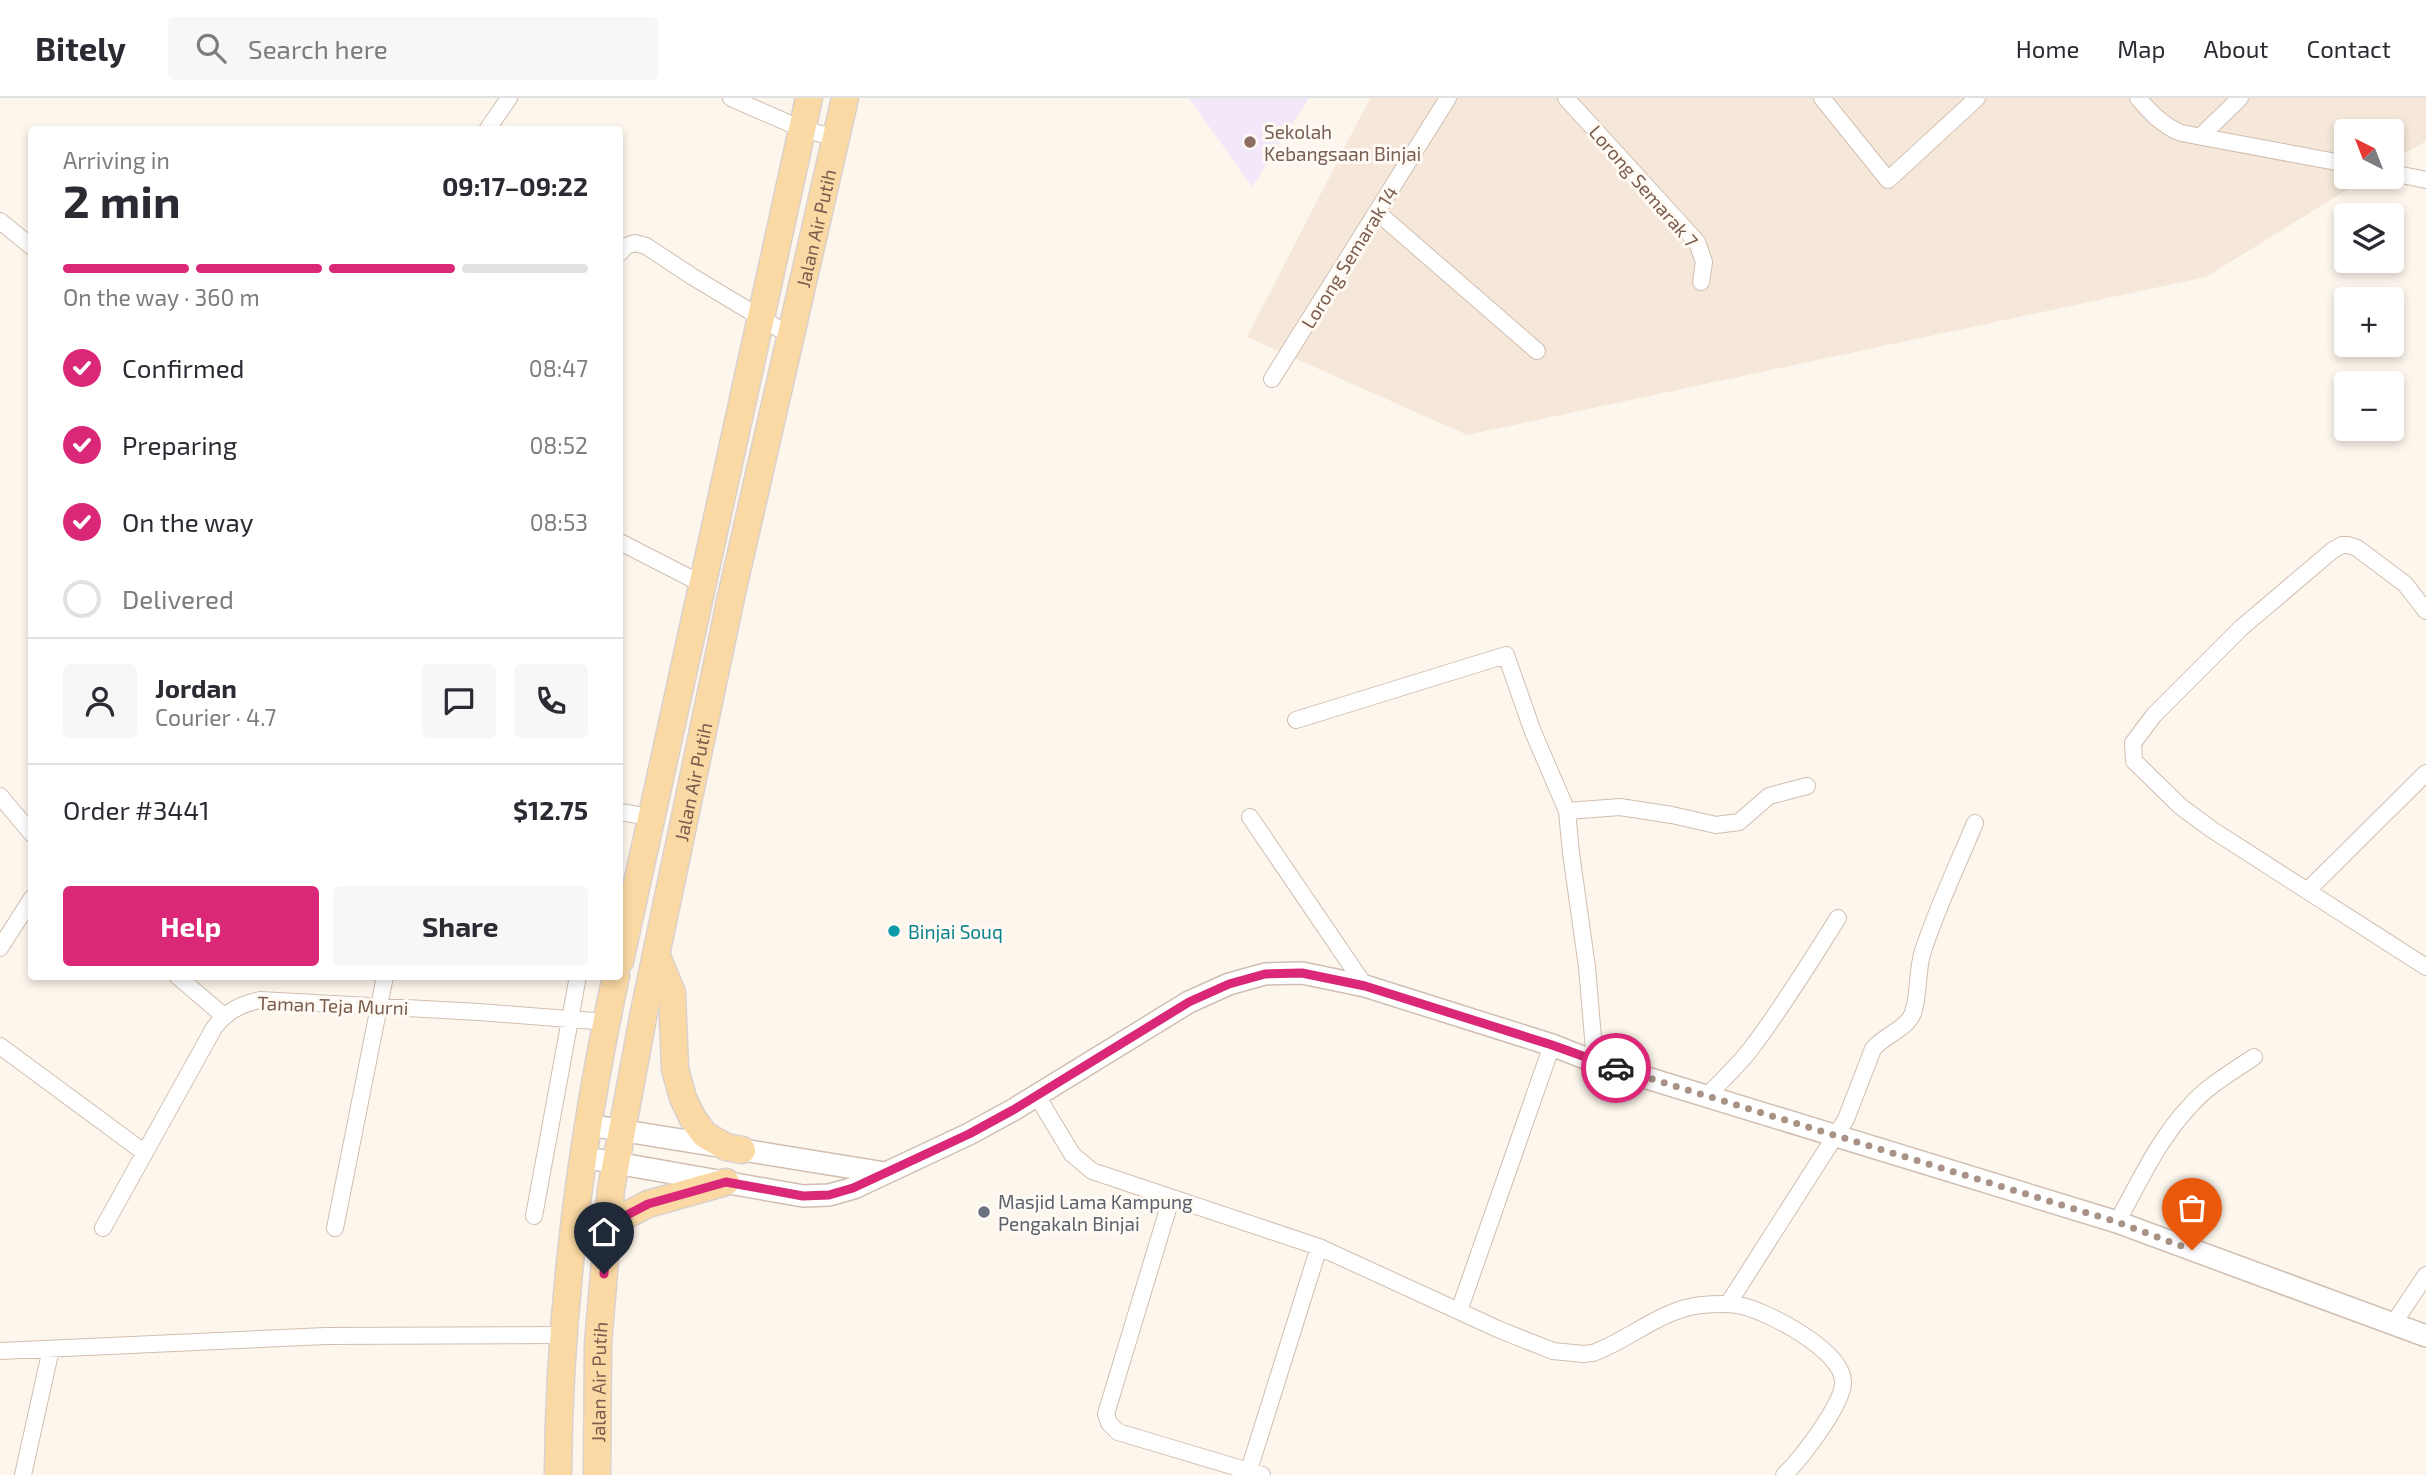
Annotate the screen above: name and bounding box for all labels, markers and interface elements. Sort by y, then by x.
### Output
search box [168,17,658,80]
text: Bitely [35,28,126,68]
icon: search [192,29,230,67]
text: Search here [248,33,388,64]
text: Home [2016,34,2079,63]
text: Map [2117,34,2165,63]
text: About [2203,34,2269,63]
text: Contact [2307,34,2391,63]
north arrow [2334,119,2404,189]
map controls [2334,119,2404,441]
place label: Sekolah Kebangsaan Binjai [1264,120,1421,165]
street label: Lorong Semarak 7 [1585,120,1703,252]
marker: Sekolah Kebangsaan Binjai [1242,134,1258,150]
text: Arriving in [63,146,170,174]
street label: Jalan Air Putih [791,167,840,290]
text: 09:17–09:22 [442,170,588,201]
text: 2 min [63,172,181,227]
street label: Lorong Semarak 14 [1296,182,1402,332]
button: layers [2334,203,2404,273]
text: On the way · 360 m [63,283,260,311]
button: + [2334,287,2404,357]
icon: check [63,349,101,387]
text: Confirmed [122,352,245,383]
text: 08:47 [529,354,588,382]
button: − [2334,371,2404,441]
icon: check [63,426,101,464]
text: Preparing [122,429,237,460]
text: 08:52 [529,431,588,459]
icon: check [63,503,101,541]
text: On the way [122,506,253,537]
text: 08:53 [530,508,588,536]
text: Delivered [122,583,234,614]
button: person [63,664,137,738]
button: chat [422,664,496,738]
button: phone [514,664,588,738]
text: Jordan [155,672,237,703]
text: Courier · 4.7 [155,703,276,731]
street label: Jalan Air Putih [669,720,716,843]
text: Order #3441 [63,794,210,825]
text: $12.75 [513,794,588,825]
button: Help [63,886,319,966]
button: Share [333,886,588,966]
place label: Binjai Souq [908,920,1003,943]
marker: Binjai Souq [886,923,902,939]
street label: Taman Teja Murni [257,991,409,1019]
courier [1581,1033,1651,1103]
icon: car [1597,1049,1635,1087]
pin [2162,1178,2222,1250]
icon: bag [2173,1189,2211,1227]
place label: Masjid Lama Kampung Pengakaln Binjai [998,1190,1193,1235]
pin [574,1202,634,1274]
marker: Masjid Lama Kampung Pengakaln Binjai [976,1204,992,1220]
icon: home [585,1213,623,1251]
street label: Jalan Air Putih [586,1321,611,1443]

